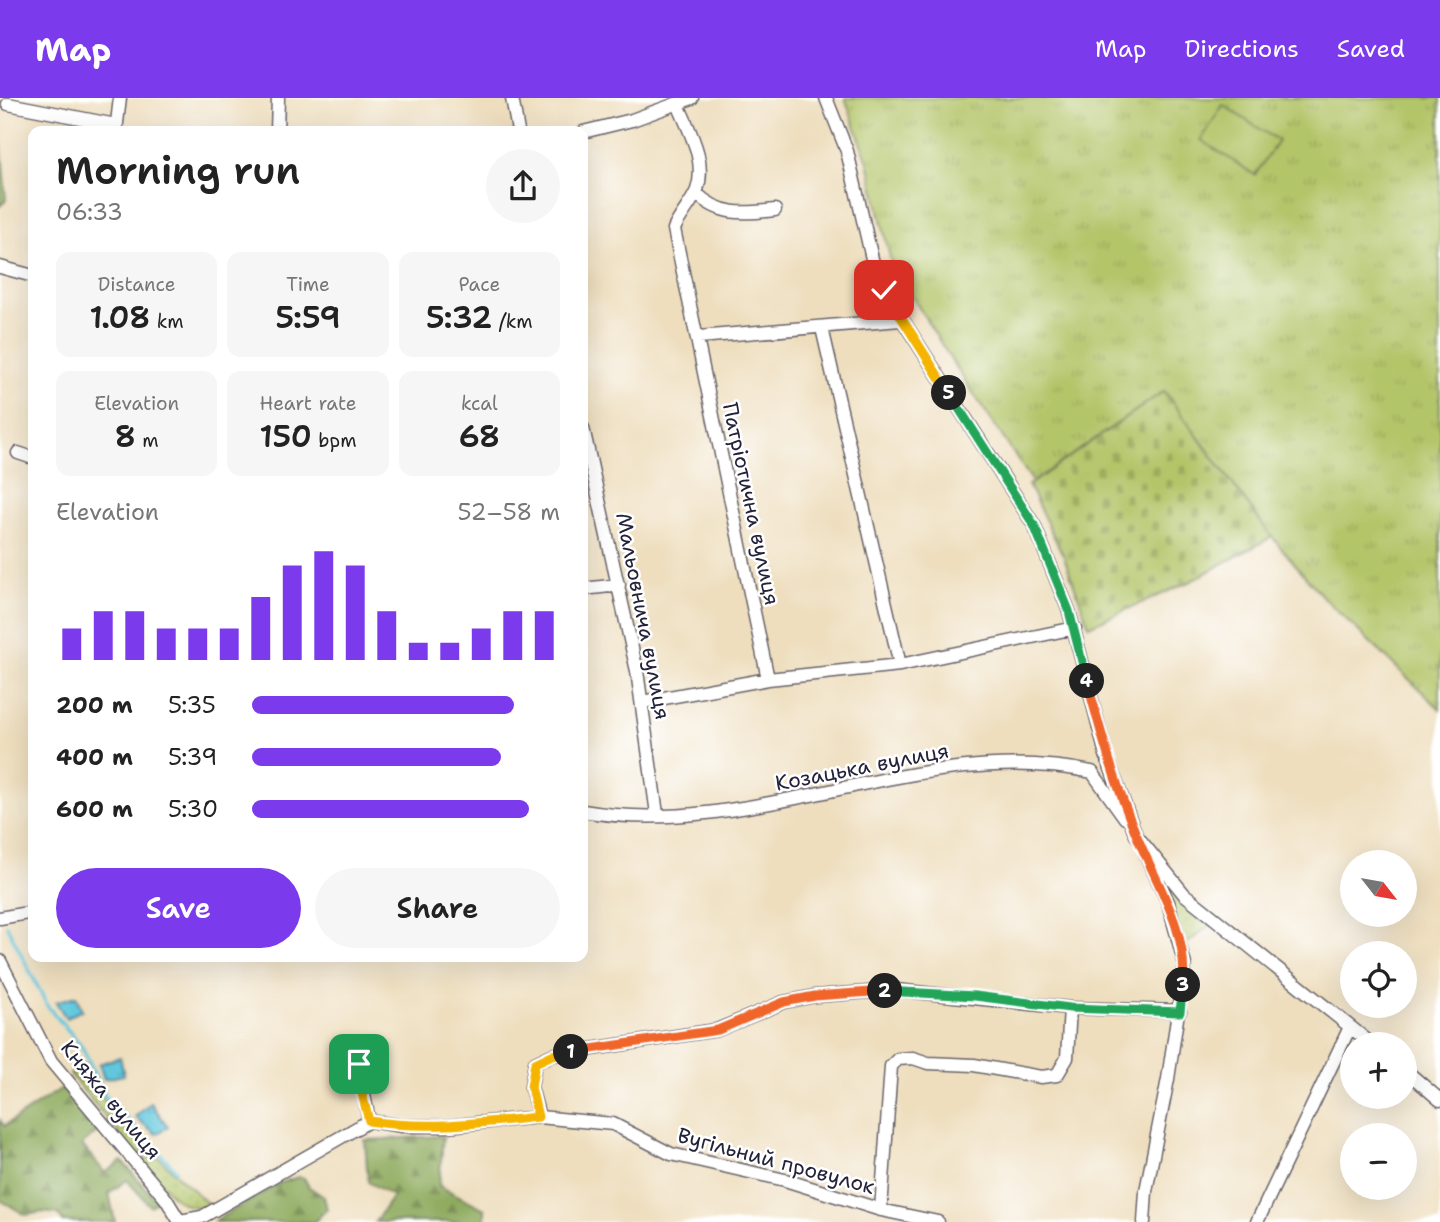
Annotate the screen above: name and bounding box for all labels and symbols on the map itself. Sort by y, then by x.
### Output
pin [854,260,914,320]
pin: 5 [932,376,967,410]
street label: Патріотична вулиця [716,400,786,608]
street label: Мальовнича вулиця [609,510,677,722]
pin: 4 [1070,664,1104,698]
street label: Козацька вулиця [773,736,951,798]
north arrow [1340,850,1418,928]
pin: 3 [1166,968,1200,1002]
pin: 2 [868,974,903,1008]
pin [329,1034,389,1094]
pin: 1 [554,1034,588,1070]
street label: Княжа вулиця [54,1035,168,1165]
street label: Вугільний провулок [674,1121,878,1201]

